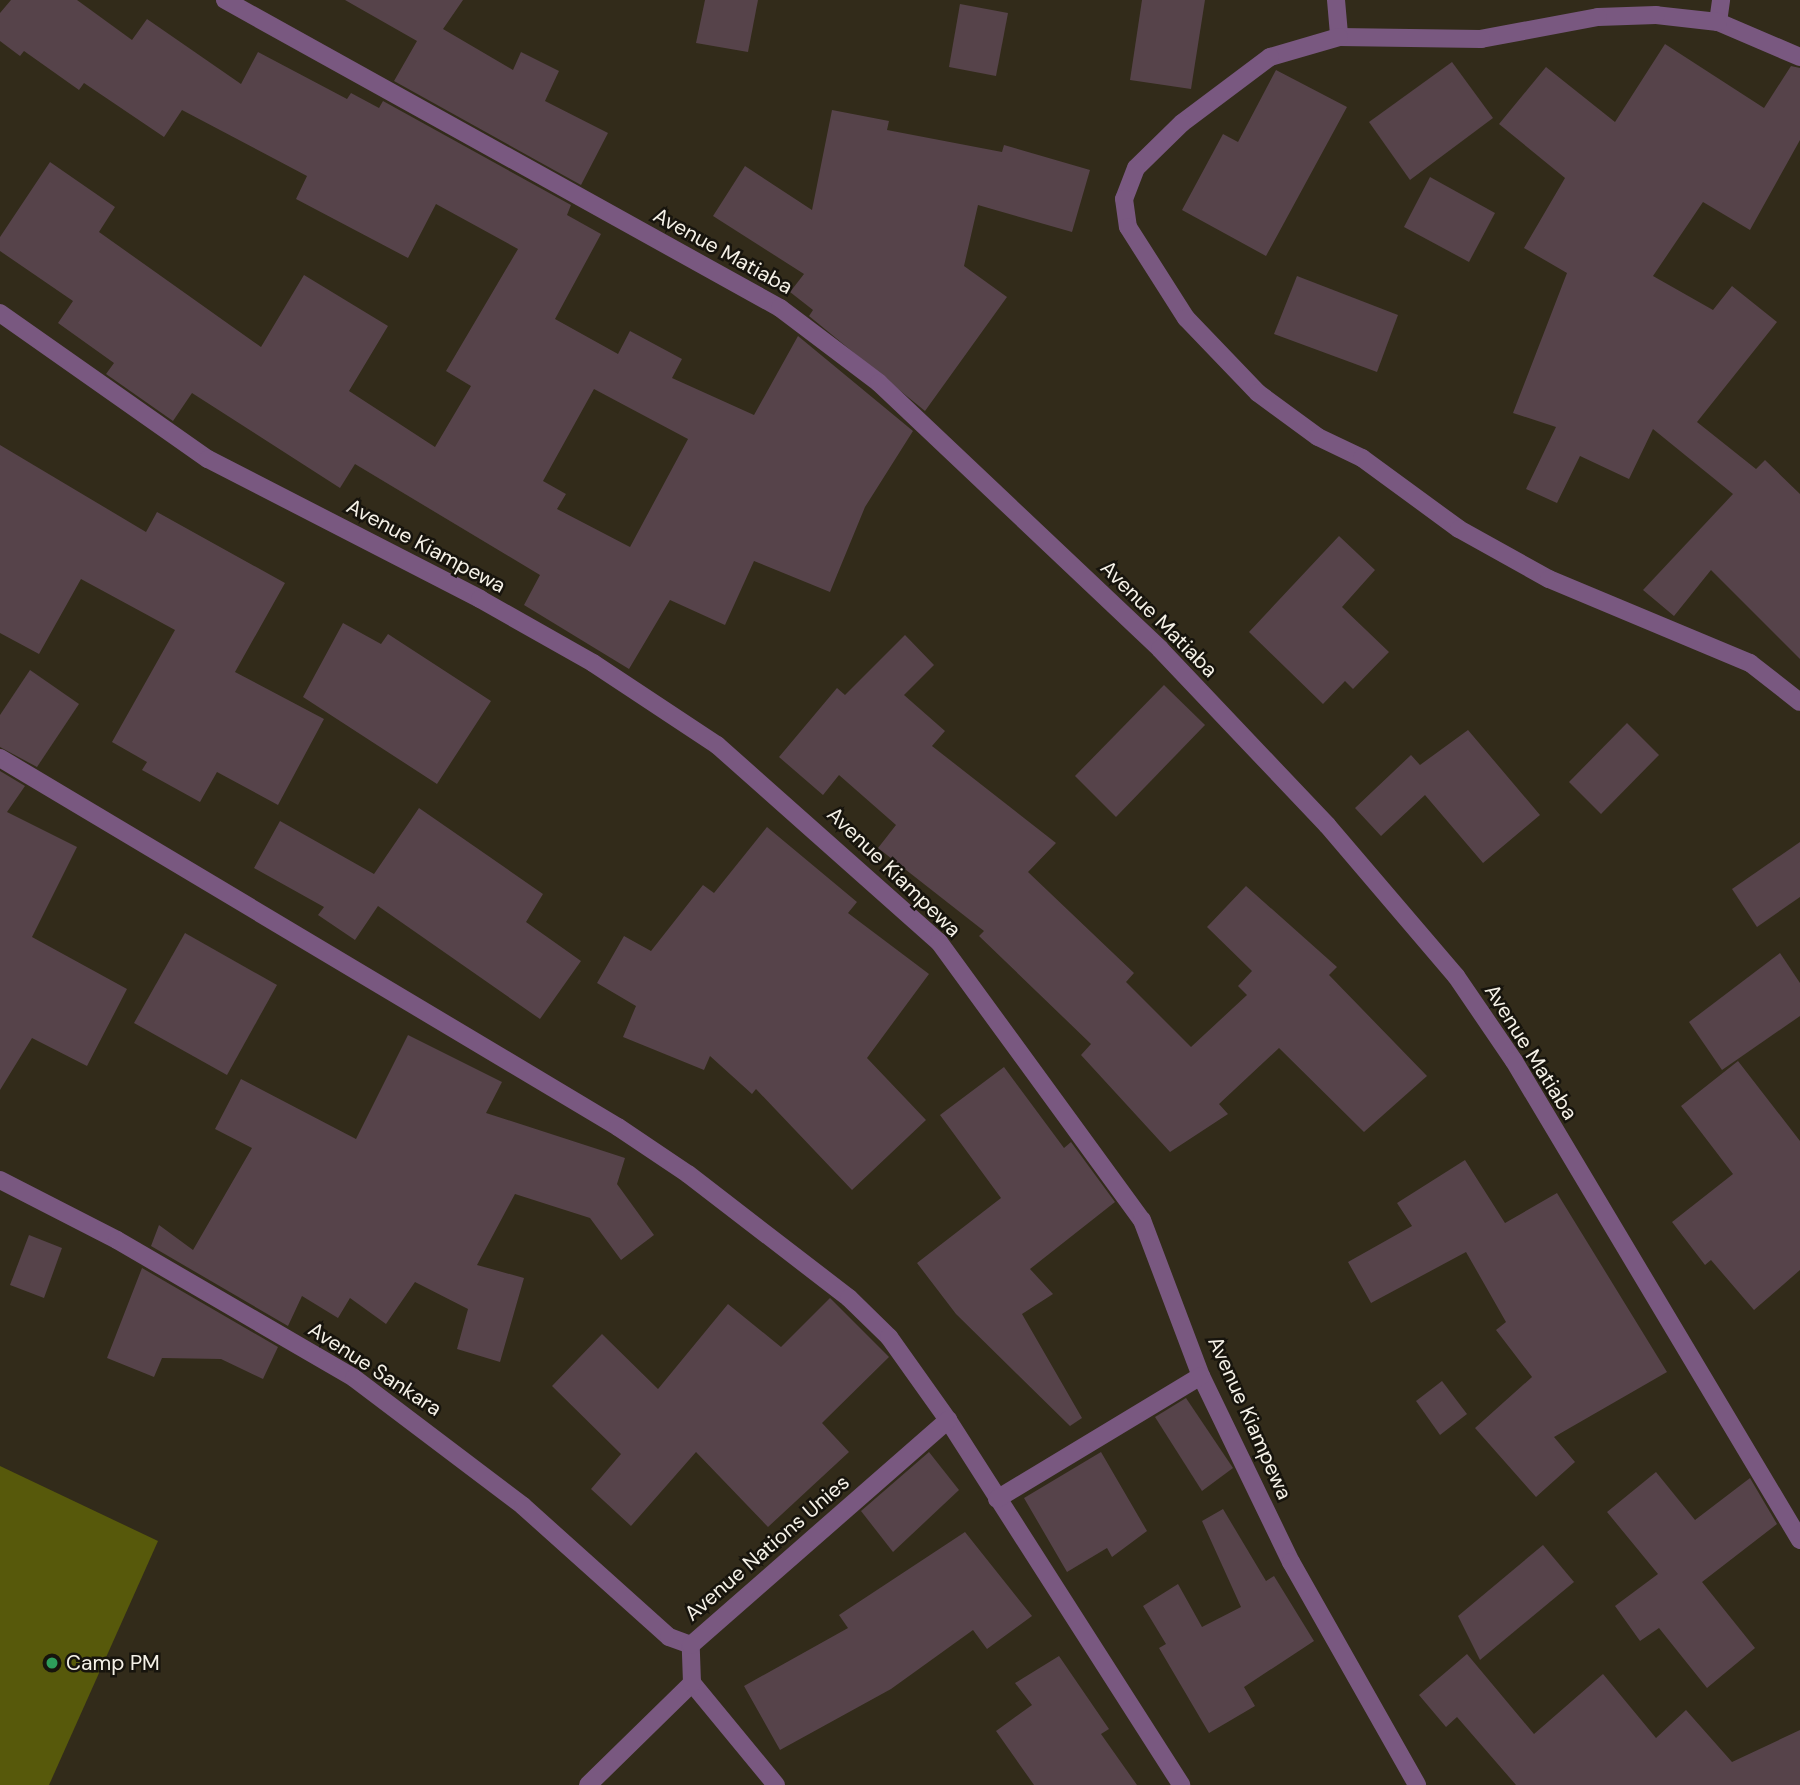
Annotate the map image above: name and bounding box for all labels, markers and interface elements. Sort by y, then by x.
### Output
street label: Avenue Matiaba [649,202,797,300]
street label: Avenue Kiampewa [342,494,510,598]
street label: Avenue Matiaba [1095,555,1223,683]
street label: Avenue Kiampewa [822,802,966,942]
street label: Avenue Matiaba [1479,980,1583,1124]
street label: Avenue Sankara [304,1317,446,1421]
street label: Avenue Kiampewa [1203,1332,1297,1504]
street label: Avenue Nations Unies [680,1470,854,1626]
place label: Camp PM [66,1650,160,1676]
marker: Camp PM [44,1655,60,1671]

